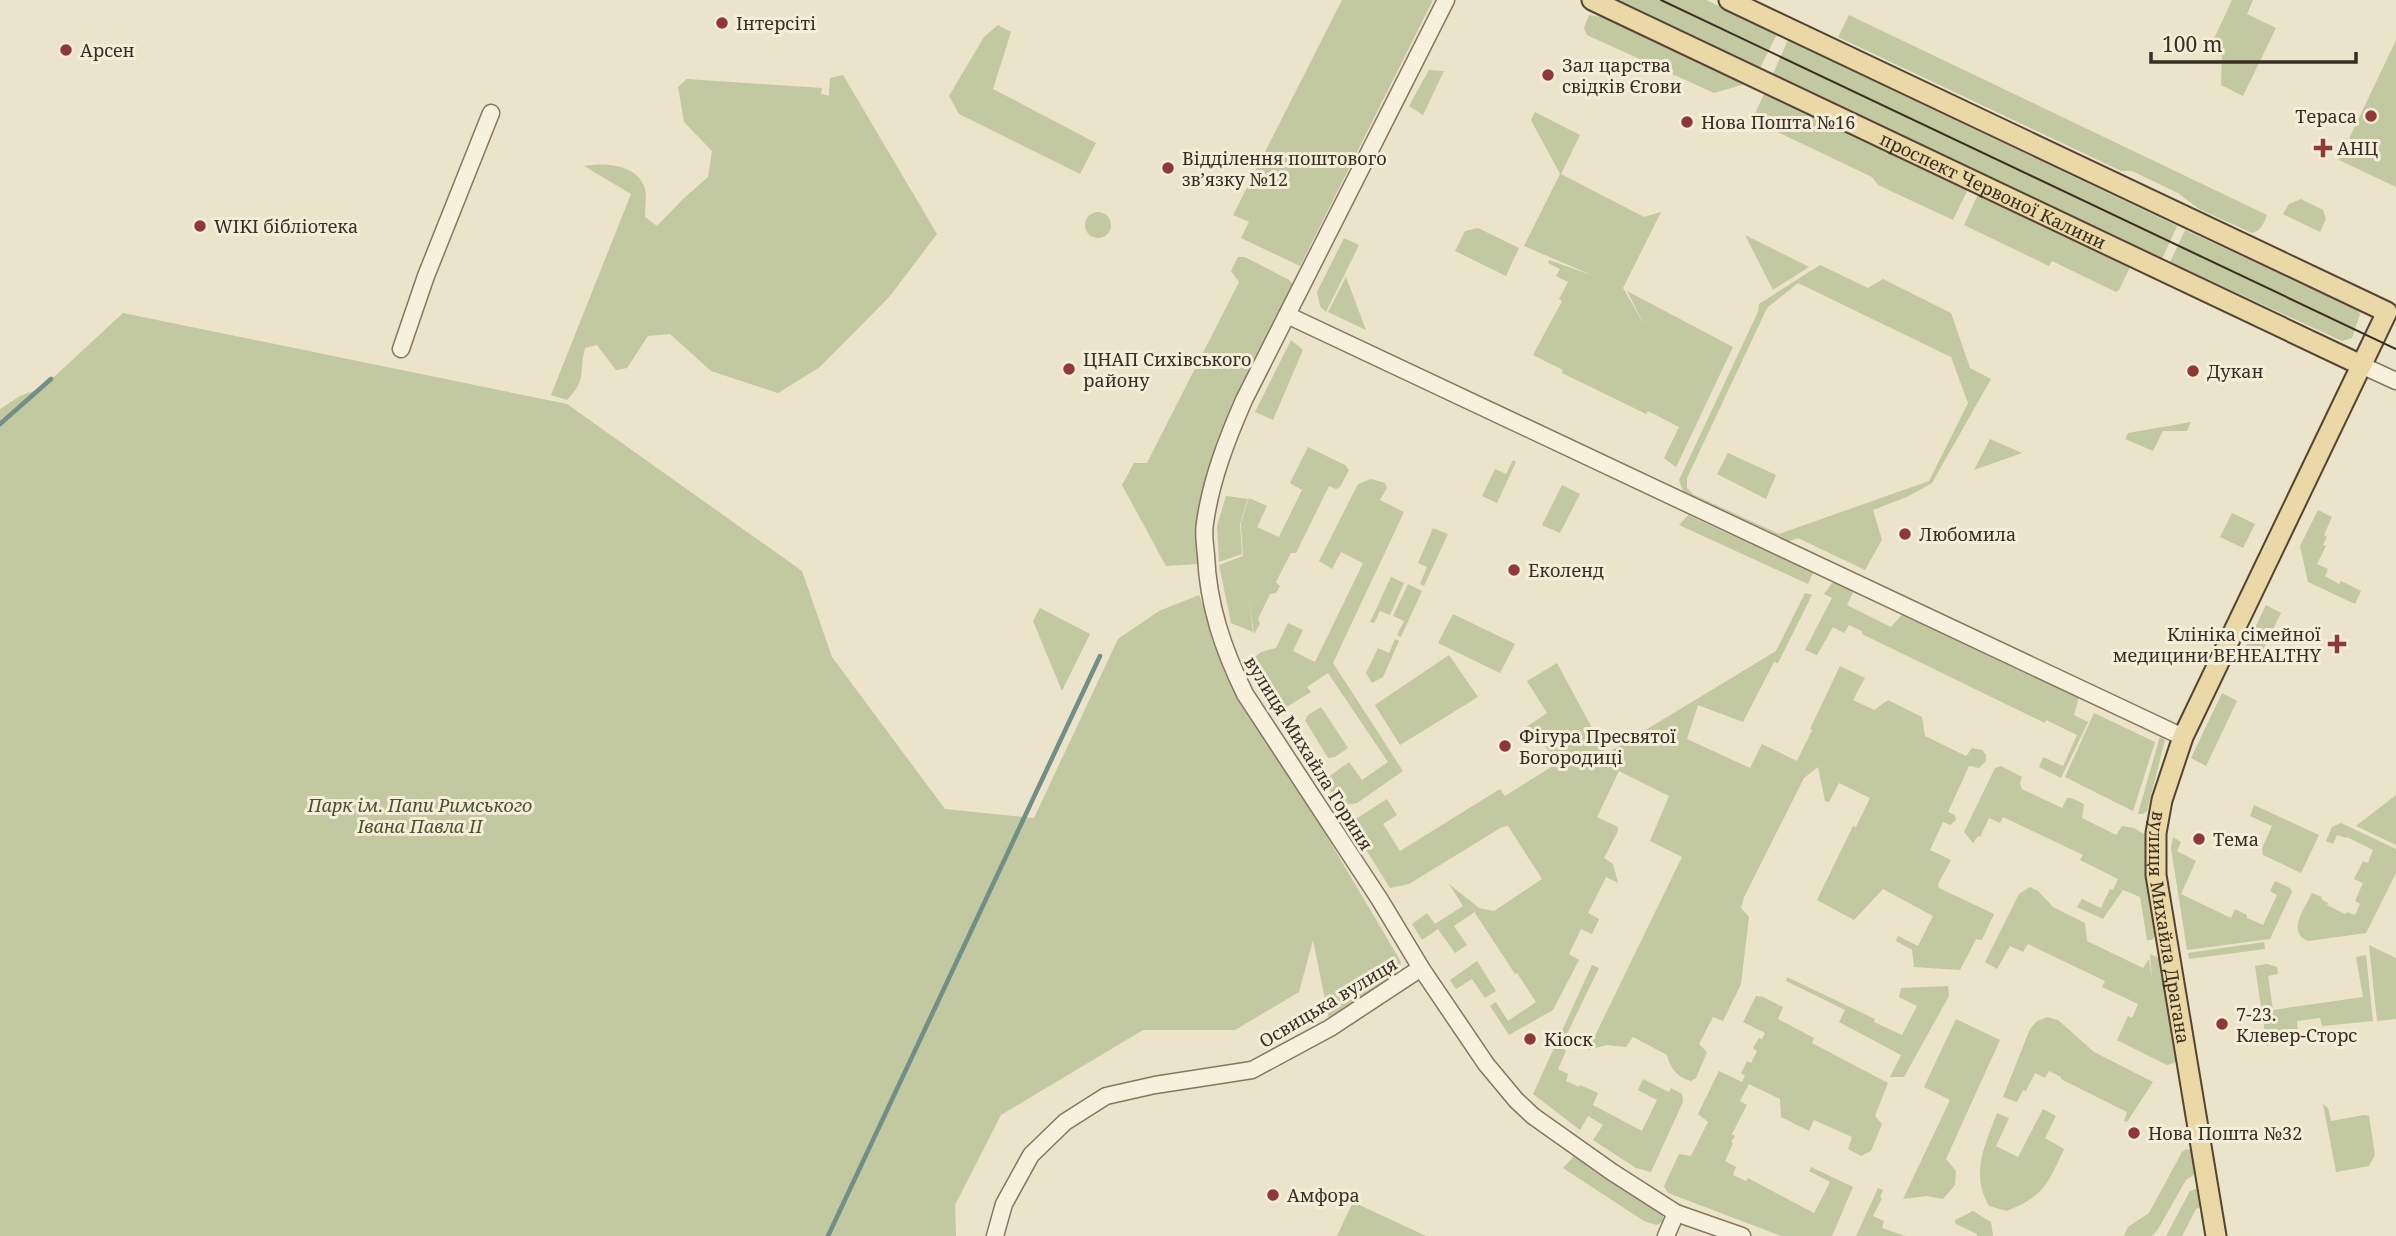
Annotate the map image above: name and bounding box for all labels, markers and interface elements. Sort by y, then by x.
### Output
place label: Інтерсіті [736,11,816,35]
marker: Інтерсіті [714,15,730,31]
scale bar [2151,21,2356,65]
text: 100 m [2162,30,2223,58]
place label: Арсен [80,38,135,62]
marker: Арсен [58,42,74,58]
place label: Зал царства свідків Єгови [1562,53,1682,98]
marker: Зал царства свідків Єгови [1540,67,1556,83]
place label: Тераса [2295,104,2357,128]
marker: Тераса [2363,108,2379,124]
place label: Нова Пошта №16 [1701,110,1855,134]
marker: Нова Пошта №16 [1679,114,1695,130]
street label: проспект Червоної Калини [1876,126,2110,254]
place label: АНЦ [2337,136,2378,160]
marker: АНЦ [2315,140,2331,156]
place label: Відділення поштового зв’язку №12 [1182,146,1387,191]
marker: Відділення поштового зв’язку №12 [1160,160,1176,176]
place label: WIKI бібліотека [214,214,358,238]
marker: WIKI бібліотека [192,218,208,234]
place label: ЦНАП Сихівського району [1083,347,1251,392]
place label: Дукан [2207,359,2264,383]
marker: ЦНАП Сихівського району [1061,361,1077,377]
marker: Дукан [2185,363,2201,379]
place label: Любомила [1919,522,2016,546]
marker: Любомила [1897,526,1913,542]
place label: Еколенд [1528,558,1604,582]
marker: Еколенд [1506,562,1522,578]
place label: Клініка сімейної медицини BEHEALTHY [2113,622,2322,667]
marker: Клініка сімейної медицини BEHEALTHY [2327,634,2347,654]
street label: вулиця Михайла Гориня [1239,651,1379,855]
place label: Фігура Пресвятої Богородиці [1519,724,1676,769]
marker: Фігура Пресвятої Богородиці [1497,738,1513,754]
park label: Парк ім. Папи Римського Івана Павла ІІ [307,793,532,838]
street label: вулиця Михайла Драгана [2144,809,2196,1045]
place label: Тема [2213,827,2259,851]
marker: Тема [2191,831,2207,847]
street label: Освицька вулиця [1255,951,1401,1053]
place label: 7-23. Клевер-Сторс [2236,1002,2357,1047]
marker: 7-23. Клевер-Сторс [2214,1016,2230,1032]
place label: Кіоск [1544,1027,1593,1051]
marker: Кіоск [1522,1031,1538,1047]
place label: Нова Пошта №32 [2148,1121,2302,1145]
marker: Нова Пошта №32 [2126,1125,2142,1141]
place label: Амфора [1287,1183,1360,1207]
marker: Амфора [1265,1187,1281,1203]

